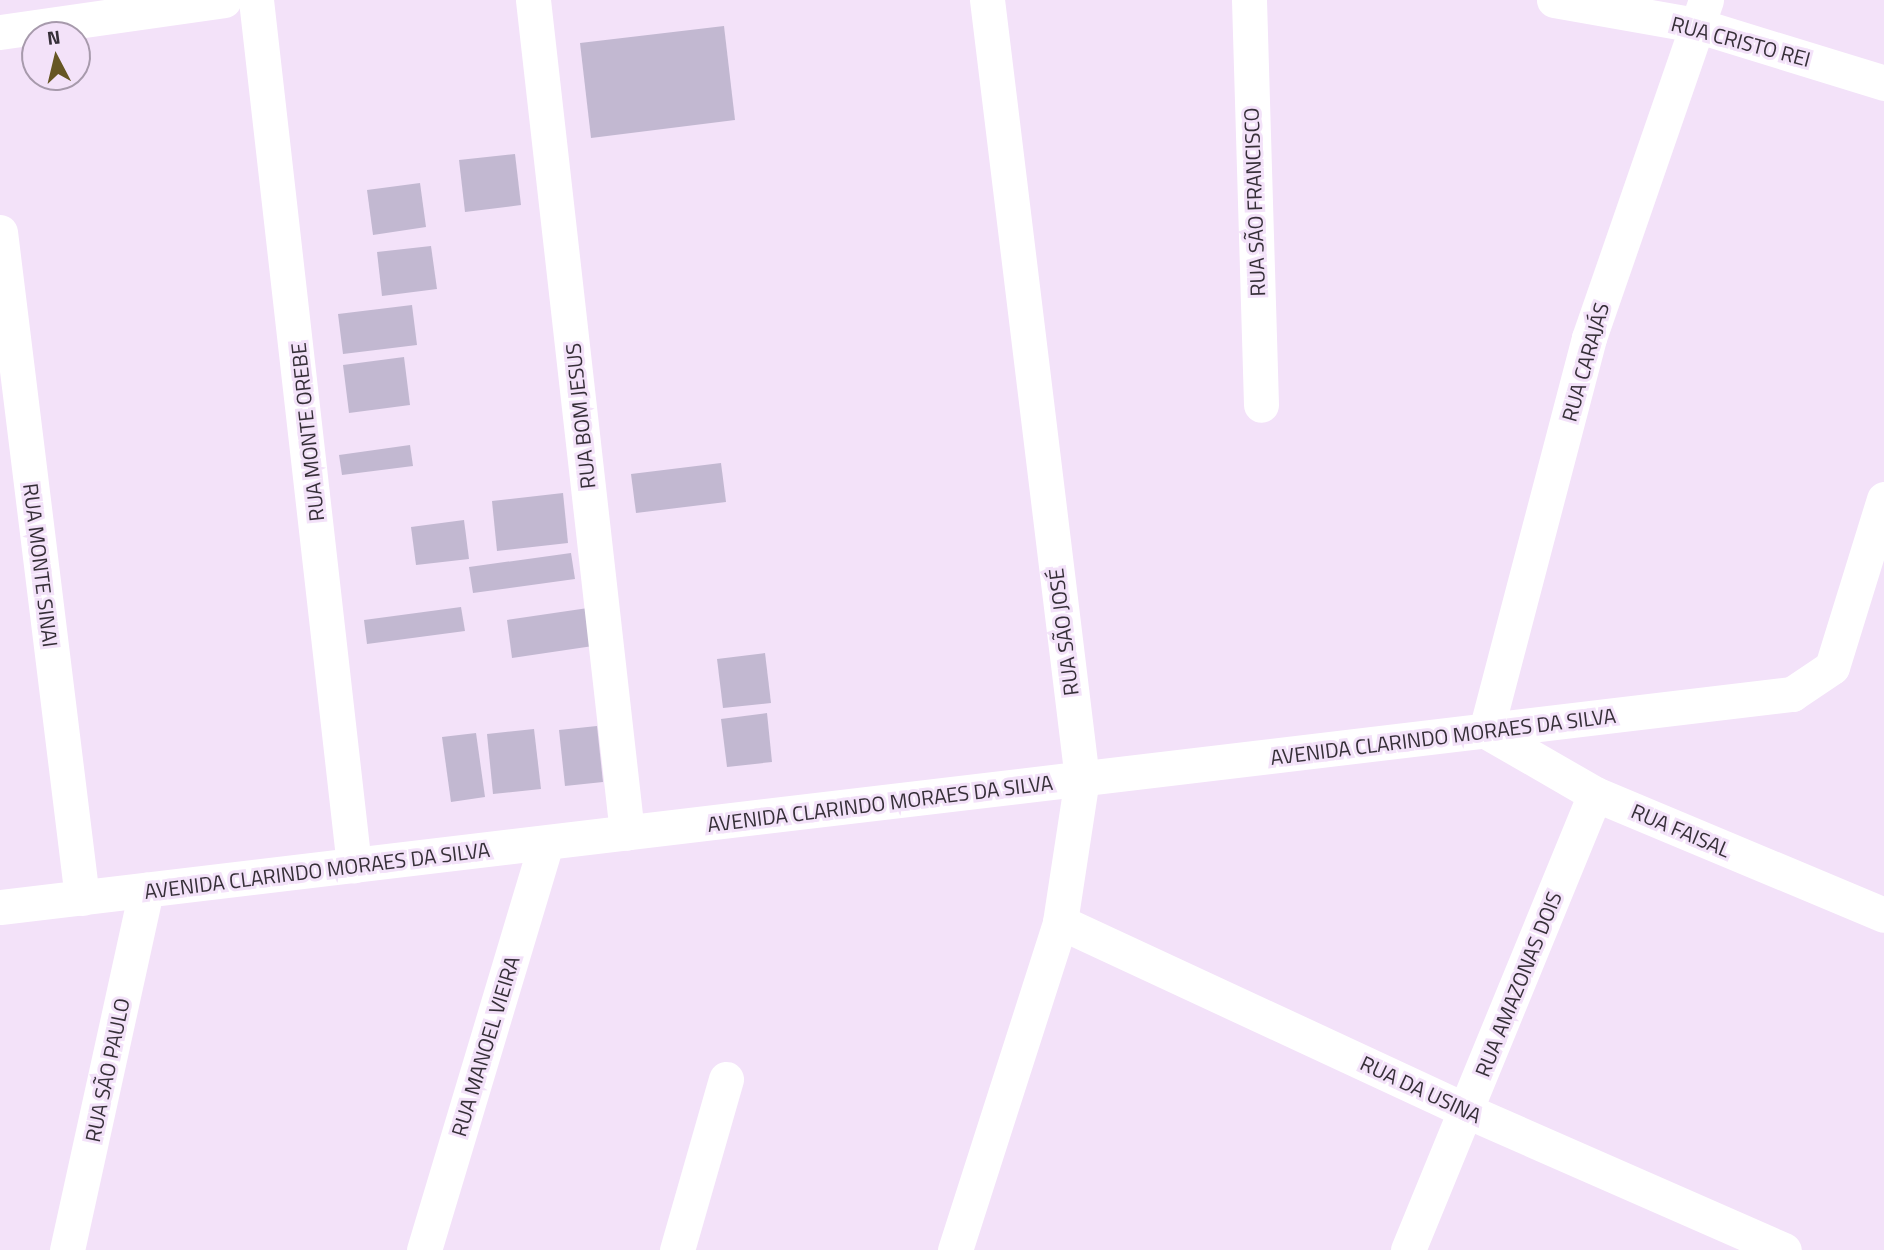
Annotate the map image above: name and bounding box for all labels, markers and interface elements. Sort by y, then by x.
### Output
street label: RUA CRISTO REI [1669,10,1813,72]
north arrow [21,21,91,91]
text: N [45,21,62,52]
street label: RUA SÃO FRANCISCO [1238,107,1270,297]
street label: RUA CARAJÁS [1556,300,1614,424]
street label: RUA MONTE OREBE [285,341,329,523]
street label: RUA BOM JESUS [560,342,600,490]
street label: RUA MONTE SINAI [18,482,64,648]
street label: RUA SÃO JOSÉ [1043,567,1083,697]
street label: AVENIDA CLARINDO MORAES DA SILVA [1269,702,1617,770]
street label: AVENIDA CLARINDO MORAES DA SILVA [706,769,1054,837]
street label: RUA FAISAL [1628,798,1734,862]
street label: AVENIDA CLARINDO MORAES DA SILVA [143,836,491,904]
street label: RUA AMAZONAS DOIS [1469,888,1567,1080]
street label: RUA MANOEL VIEIRA [446,953,524,1139]
street label: RUA SÃO PAULO [79,996,135,1144]
street label: RUA DA USINA [1356,1050,1486,1128]

